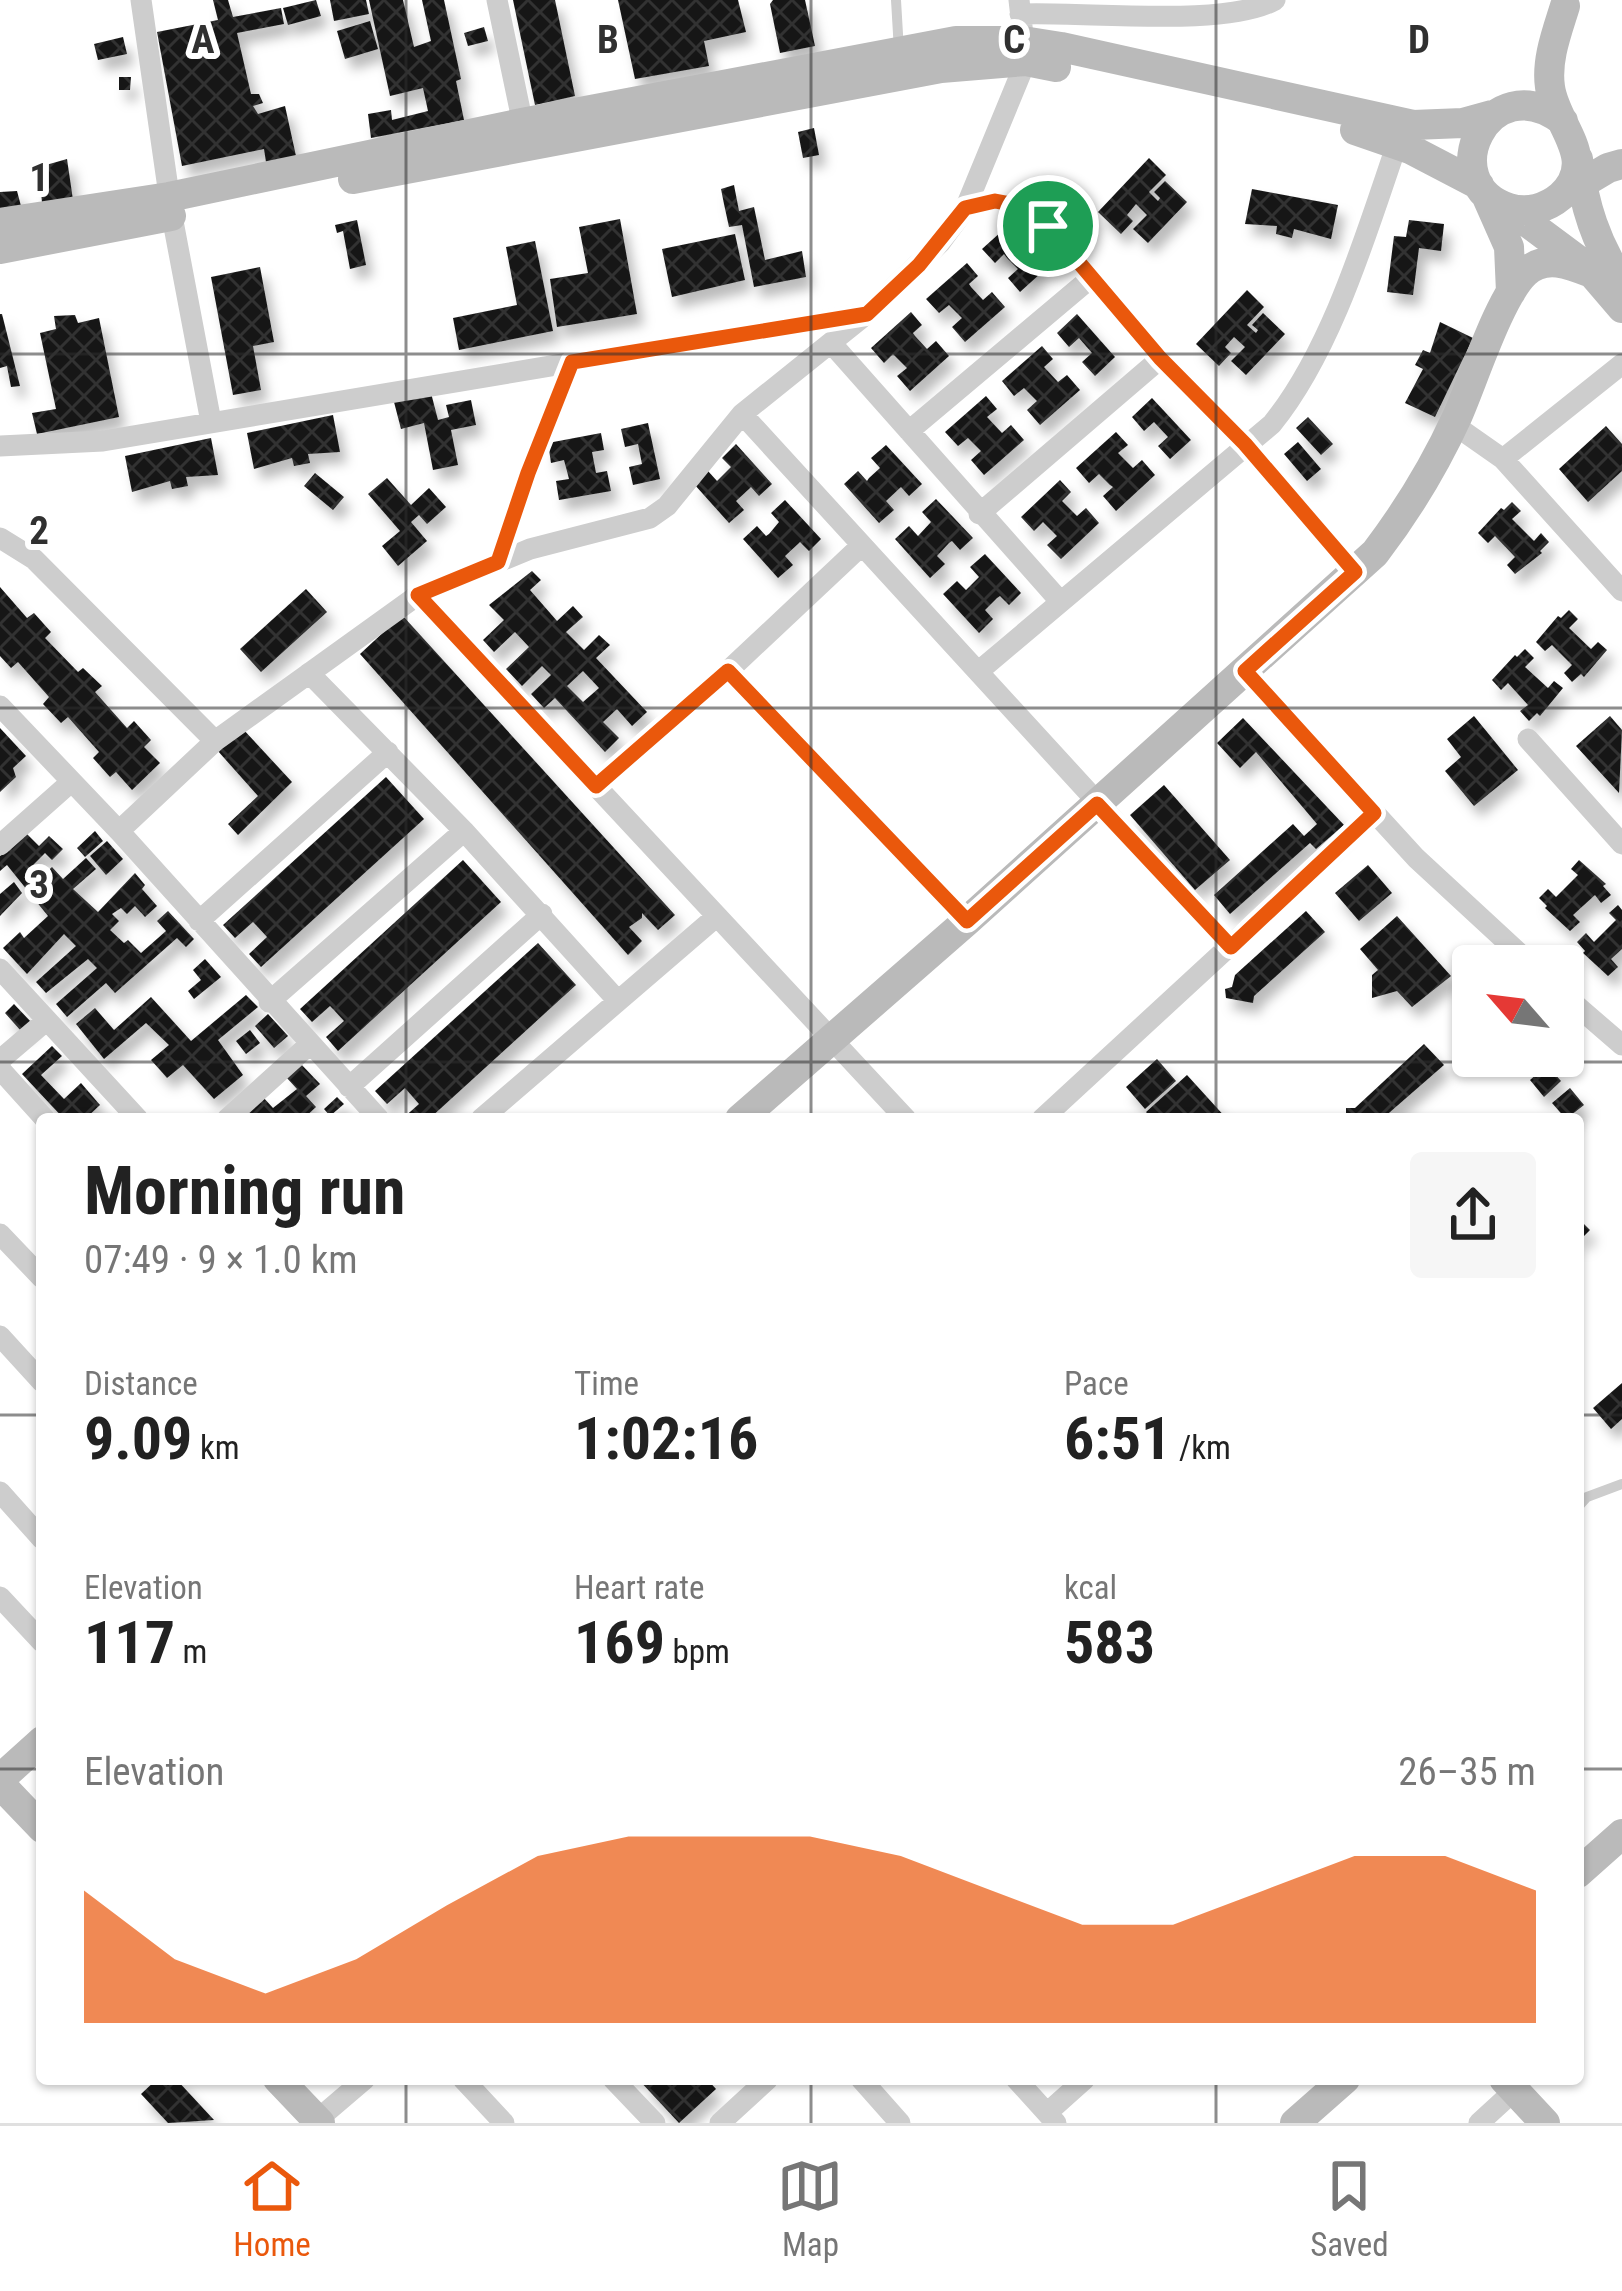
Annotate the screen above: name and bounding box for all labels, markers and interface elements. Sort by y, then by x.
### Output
text: A [191,17,215,63]
text: B [597,17,619,63]
text: C [1003,17,1025,63]
text: D [1408,17,1430,63]
text: 1 [29,155,49,201]
pin [997,175,1099,277]
icon: arrive [1015,193,1081,259]
text: 2 [29,508,49,554]
text: 3 [29,862,49,908]
north arrow [1452,945,1584,1077]
map controls [1452,945,1584,1077]
button: share [1410,1152,1536,1278]
text: Morning run [84,1153,406,1230]
text: 07:49 · 9 × 1.0 km [84,1237,358,1283]
text: Distance [84,1364,198,1403]
text: Time [574,1364,639,1403]
text: Pace [1064,1364,1129,1403]
text: 9.09 [84,1403,192,1474]
text: 1:02:16 [574,1403,758,1474]
text: 6:51 [1064,1403,1171,1474]
text: km [192,1428,240,1467]
text: /km [1171,1428,1231,1467]
text: Elevation [84,1568,203,1607]
text: Heart rate [574,1568,704,1607]
text: kcal [1064,1568,1117,1607]
text: 117 [84,1607,175,1678]
text: 169 [574,1607,665,1678]
text: 583 [1064,1607,1155,1678]
text: m [175,1632,207,1671]
text: bpm [665,1632,730,1671]
text: Elevation [84,1749,224,1795]
text: 26–35 m [1398,1749,1536,1795]
tab: Home [233,2153,311,2264]
tab: Map [777,2153,843,2264]
tab: Saved [1310,2153,1389,2264]

